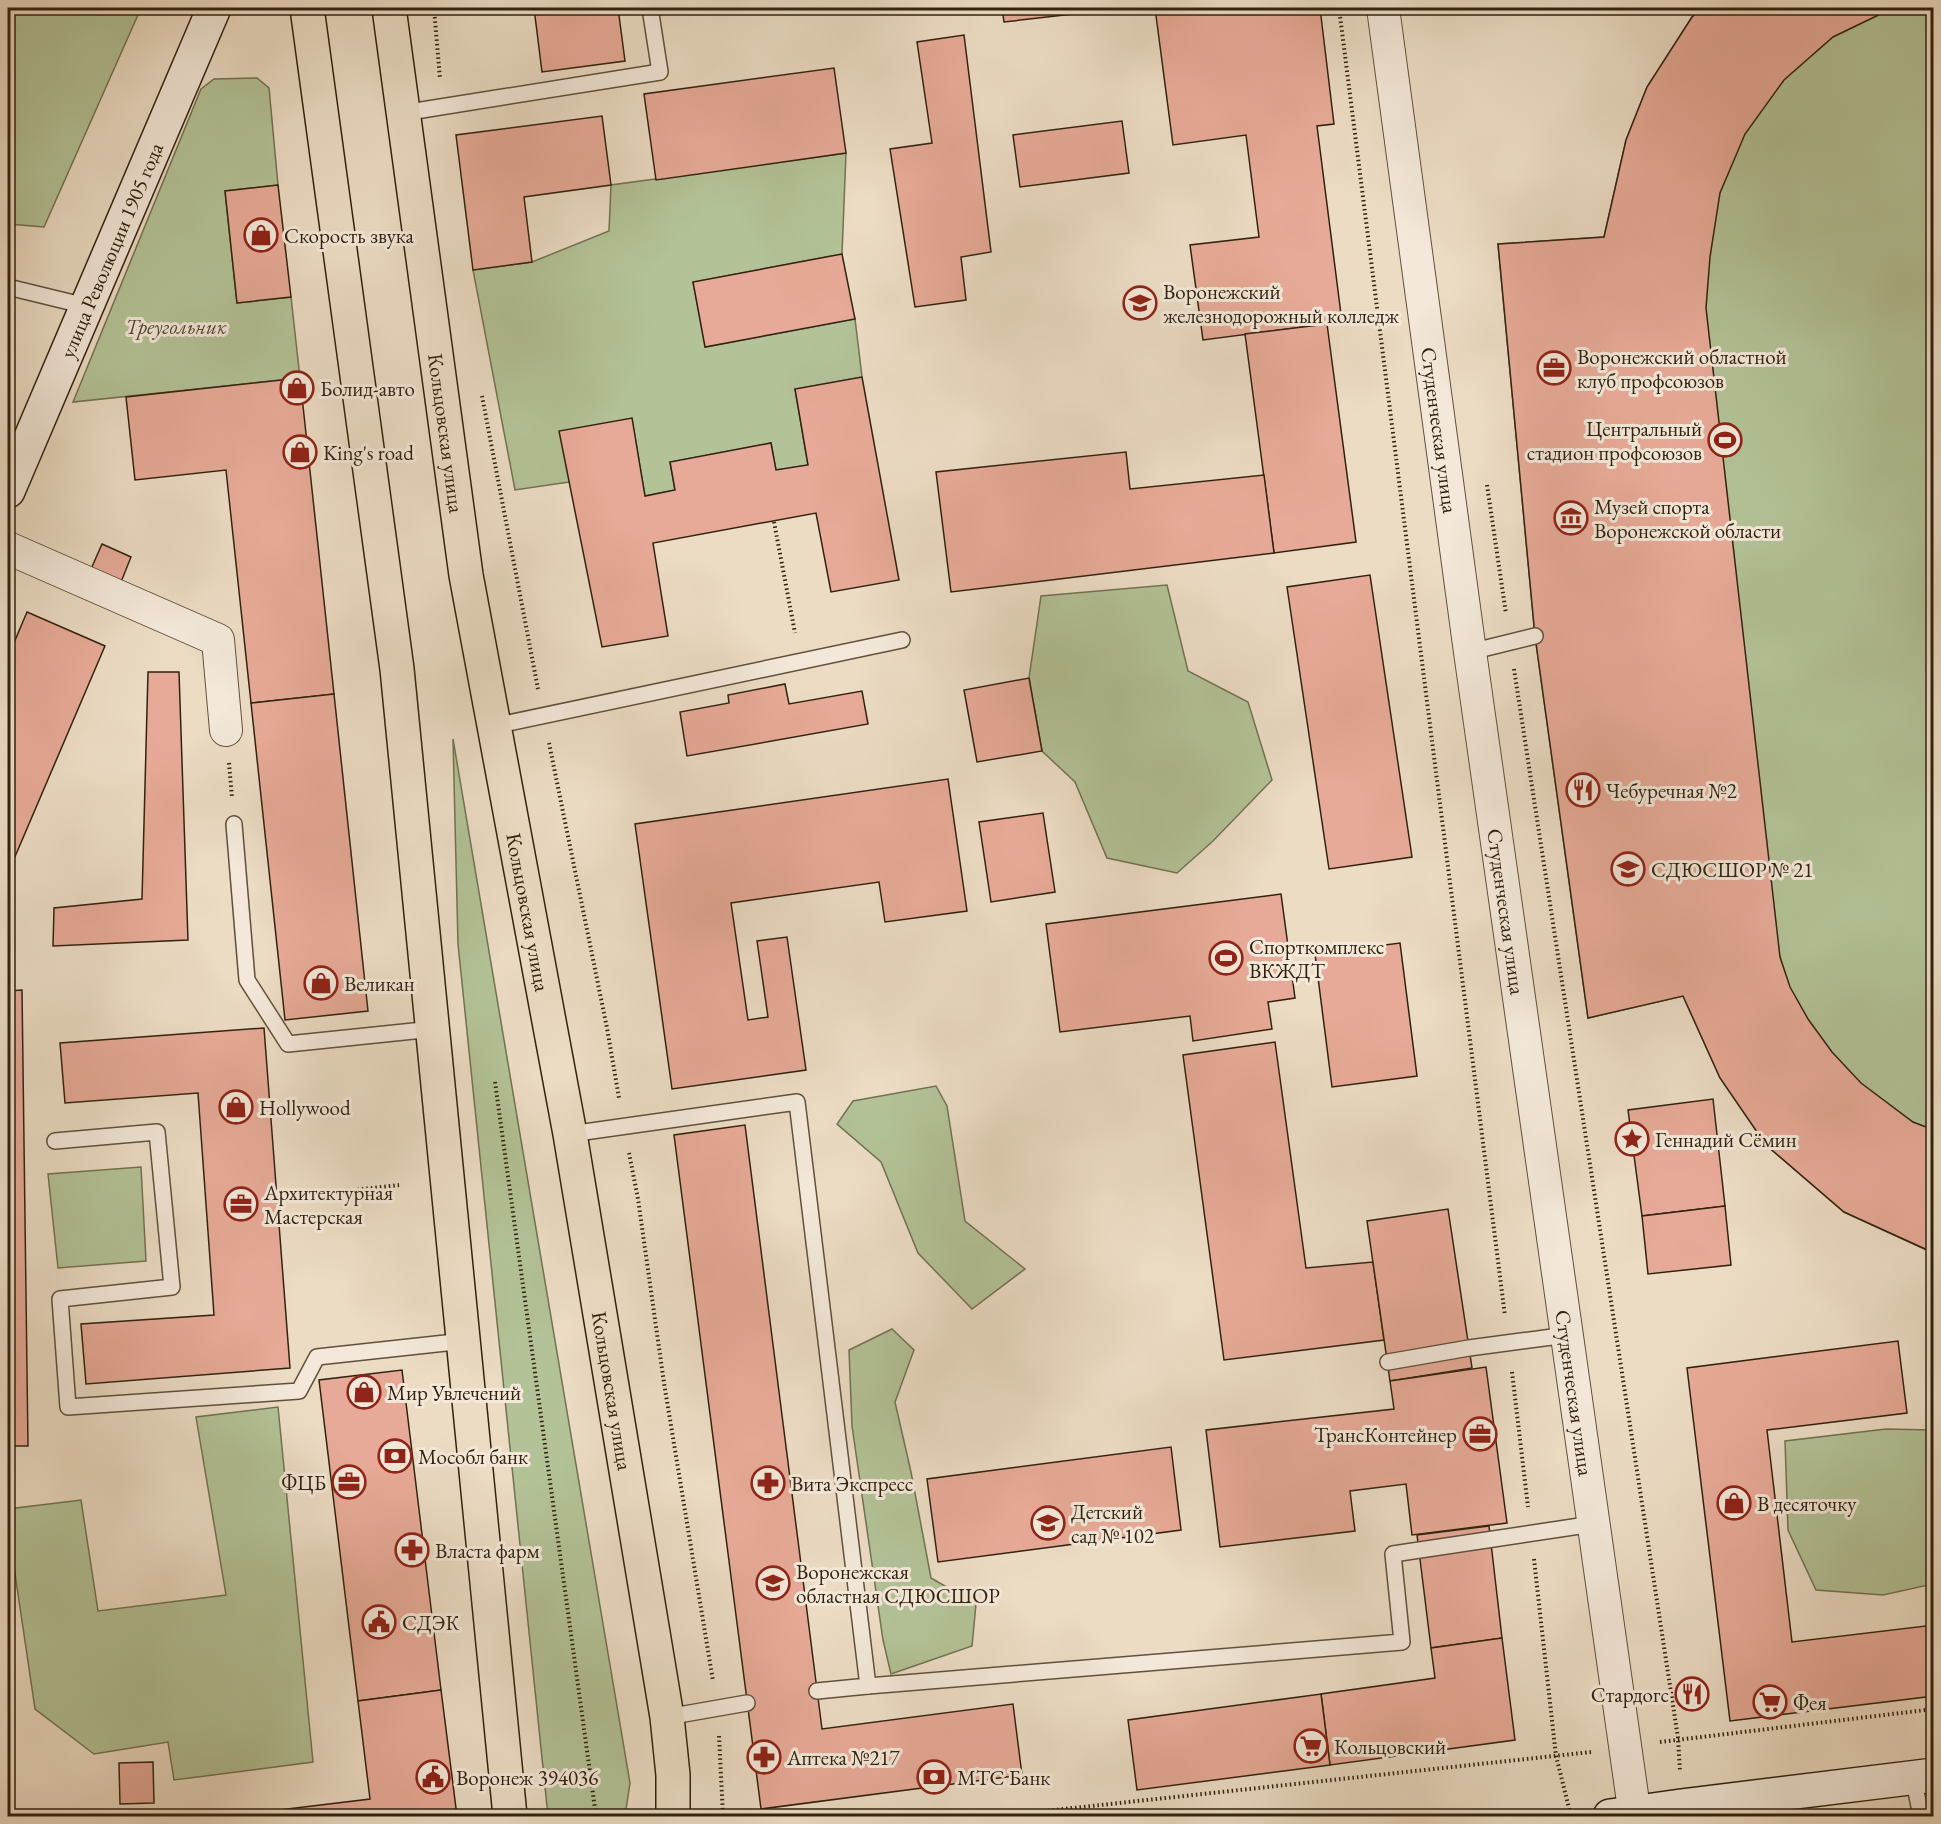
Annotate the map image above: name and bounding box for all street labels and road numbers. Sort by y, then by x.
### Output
street label: улица Революции 1905 года [53,138,169,362]
street label: Студенческая улица [1415,345,1465,516]
street label: Кольцовская улица [423,352,471,515]
street label: Студенческая улица [1482,827,1532,997]
street label: Кольцовская улица [501,831,557,994]
street label: Студенческая улица [1550,1308,1600,1478]
street label: Кольцовская улица [586,1309,639,1473]

